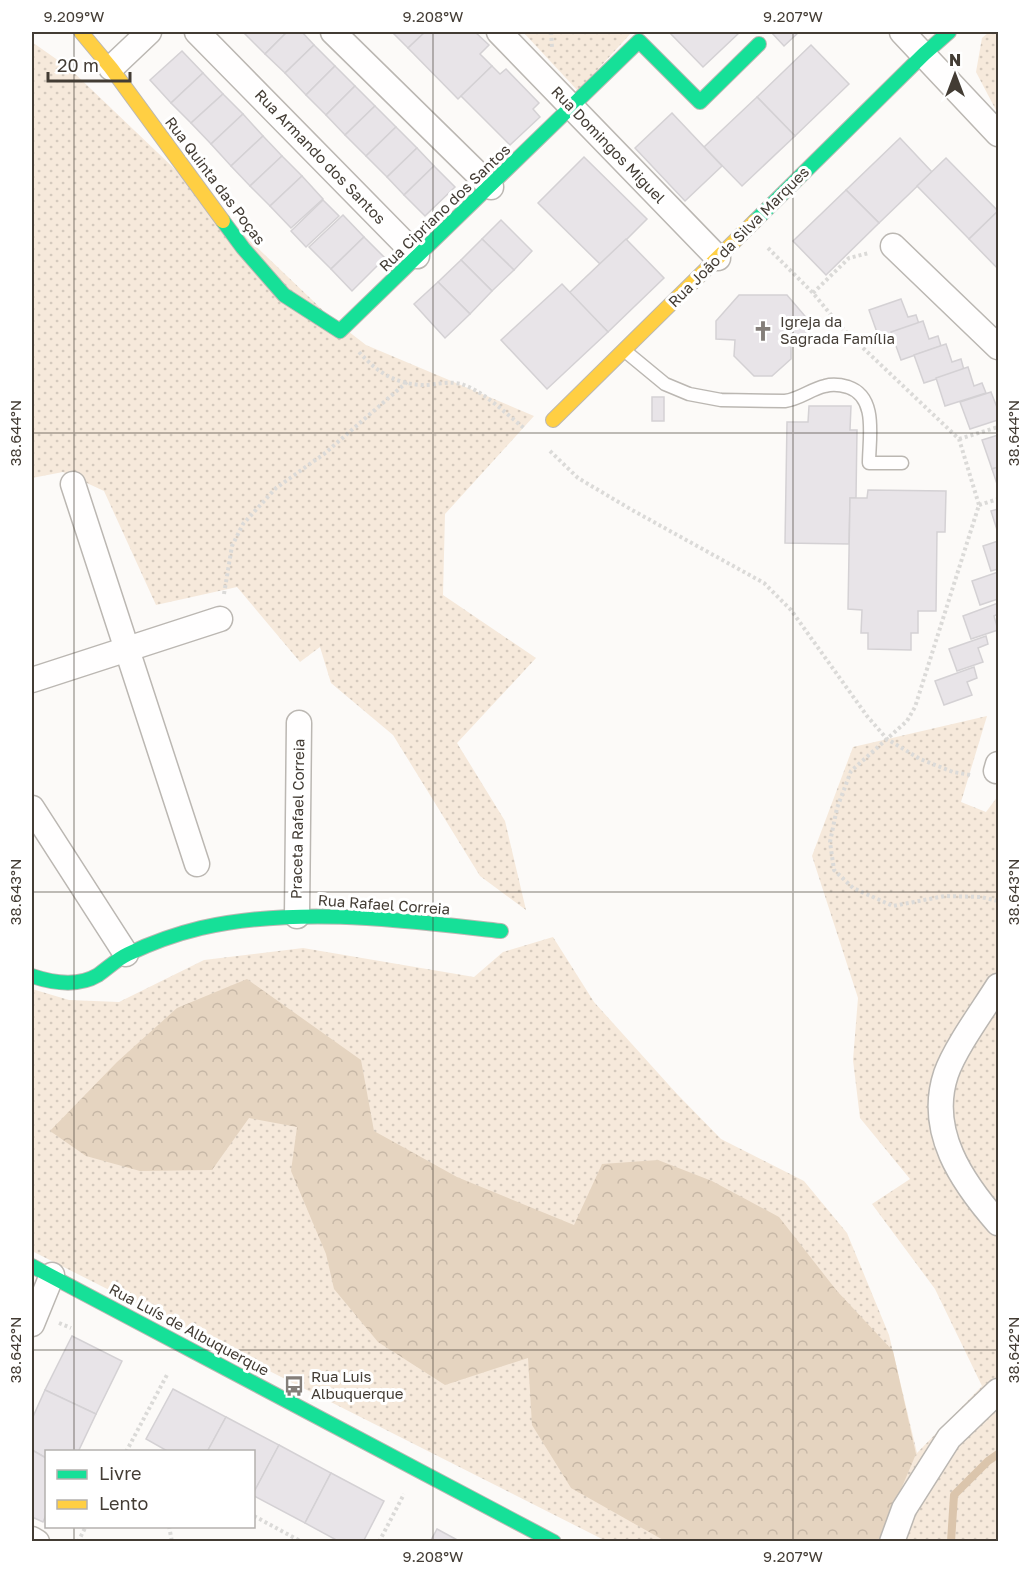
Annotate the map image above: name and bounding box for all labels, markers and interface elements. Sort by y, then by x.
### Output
text: 9.209°W [44,7,104,25]
text: 9.208°W [403,7,463,25]
text: 9.207°W [763,7,823,25]
scale bar [48,45,130,83]
north arrow [925,45,985,105]
text: N [949,50,961,70]
text: 20 m [57,54,99,76]
street label: Rua Domingos Miguel [548,82,669,207]
street label: Rua Armando dos Santos [252,85,390,227]
street label: Rua Quinta das Poças [162,113,270,248]
street label: Rua Cipriano dos Santos [375,140,514,275]
street label: Rua João da Silva Marques [664,162,812,310]
place label: Igreja da Sagrada Família [780,312,895,347]
church icon: Igreja da Sagrada Família [751,319,775,343]
text: 38.644°N [6,400,24,466]
text: 38.644°N [1004,400,1022,466]
street label: Praceta Rafael Correia [287,739,307,899]
text: 38.643°N [6,859,24,925]
text: 38.643°N [1004,859,1022,925]
street label: Rua Rafael Correia [317,890,451,918]
street label: Rua Luís de Albuquerque [106,1279,273,1379]
text: 38.642°N [6,1317,24,1383]
text: 38.642°N [1004,1317,1022,1383]
place label: Rua Luis Albuquerque [311,1367,404,1402]
bus stop icon: Rua Luis Albuquerque [282,1374,306,1398]
legend [45,1450,255,1528]
text: Livre [99,1462,141,1484]
text: Lento [99,1492,148,1514]
text: 9.208°W [403,1547,463,1565]
text: 9.207°W [763,1547,823,1565]

